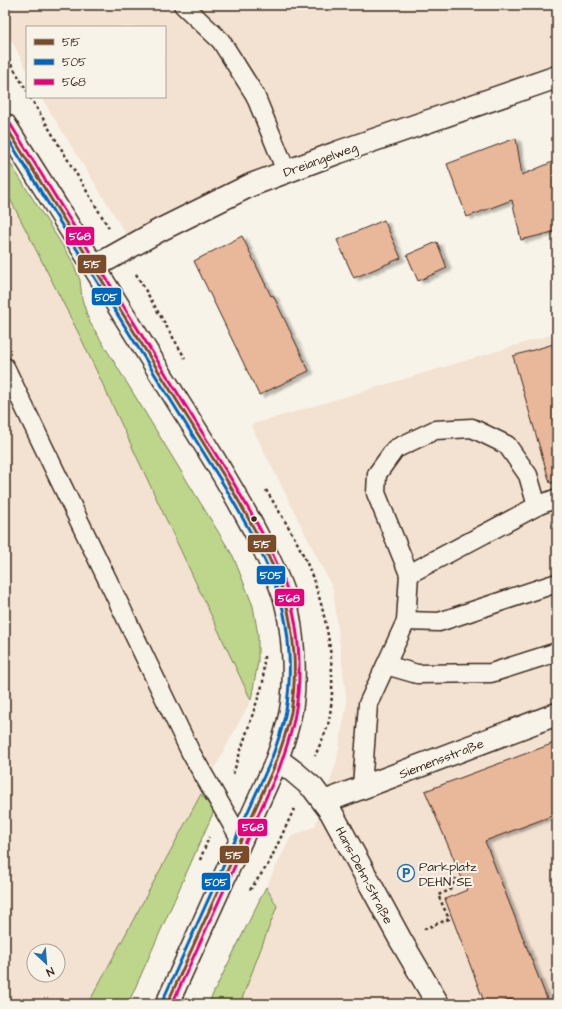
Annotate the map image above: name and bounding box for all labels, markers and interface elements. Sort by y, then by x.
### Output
legend [26,26,166,98]
text: 515 [62,34,81,51]
text: 505 [62,54,87,71]
text: 568 [62,74,86,91]
street label: Dreiangelweg [281,138,361,183]
line badge: 568 [65,226,95,246]
text: 568 [69,229,92,244]
line badge: 515 [77,254,107,274]
text: 515 [84,257,101,272]
line badge: 505 [91,287,122,306]
text: 505 [95,290,117,305]
unlabelled marker [249,514,259,524]
line badge: 515 [247,534,277,553]
text: 515 [254,537,271,552]
line badge: 505 [256,565,286,585]
text: 505 [260,568,282,583]
line badge: 568 [274,588,305,607]
text: 568 [278,591,301,606]
street label: Siemensstraße [396,735,486,783]
line badge: 568 [237,818,268,837]
text: 568 [242,820,265,835]
street label: Hans-Dehn-Straße [331,824,397,927]
line badge: 515 [219,845,250,864]
text: 515 [226,848,243,863]
place label: Parkplatz DEHN SE [419,858,477,891]
parking icon: Parkplatz DEHN SE [396,863,416,883]
line badge: 505 [201,872,231,891]
text: 505 [205,875,227,890]
north arrow [26,943,66,983]
text: N [44,963,57,980]

